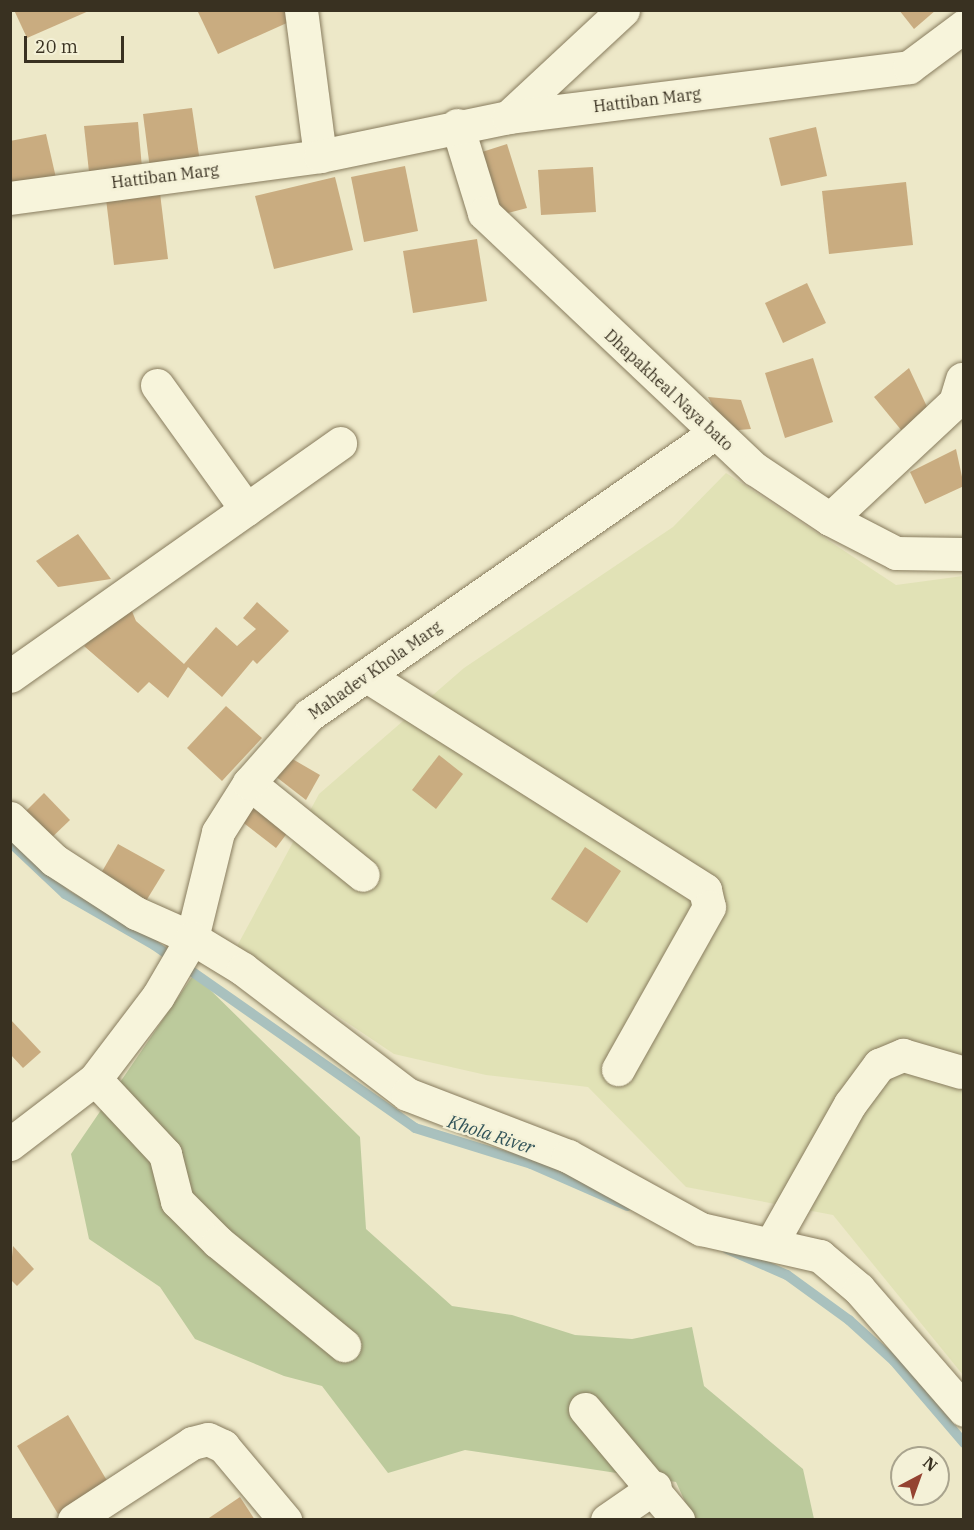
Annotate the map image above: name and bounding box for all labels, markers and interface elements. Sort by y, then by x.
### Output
scale bar [27,24,128,62]
text: 20 m [35,35,78,58]
street label: Hattiban Marg [592,84,702,116]
street label: Hattiban Marg [110,160,220,192]
street label: Dhapakheal Naya bato [601,325,737,455]
street label: Mahadev Khola Marg [305,617,445,723]
water label: Khola River [445,1111,537,1159]
north arrow [890,1446,950,1506]
text: N [919,1452,942,1476]

